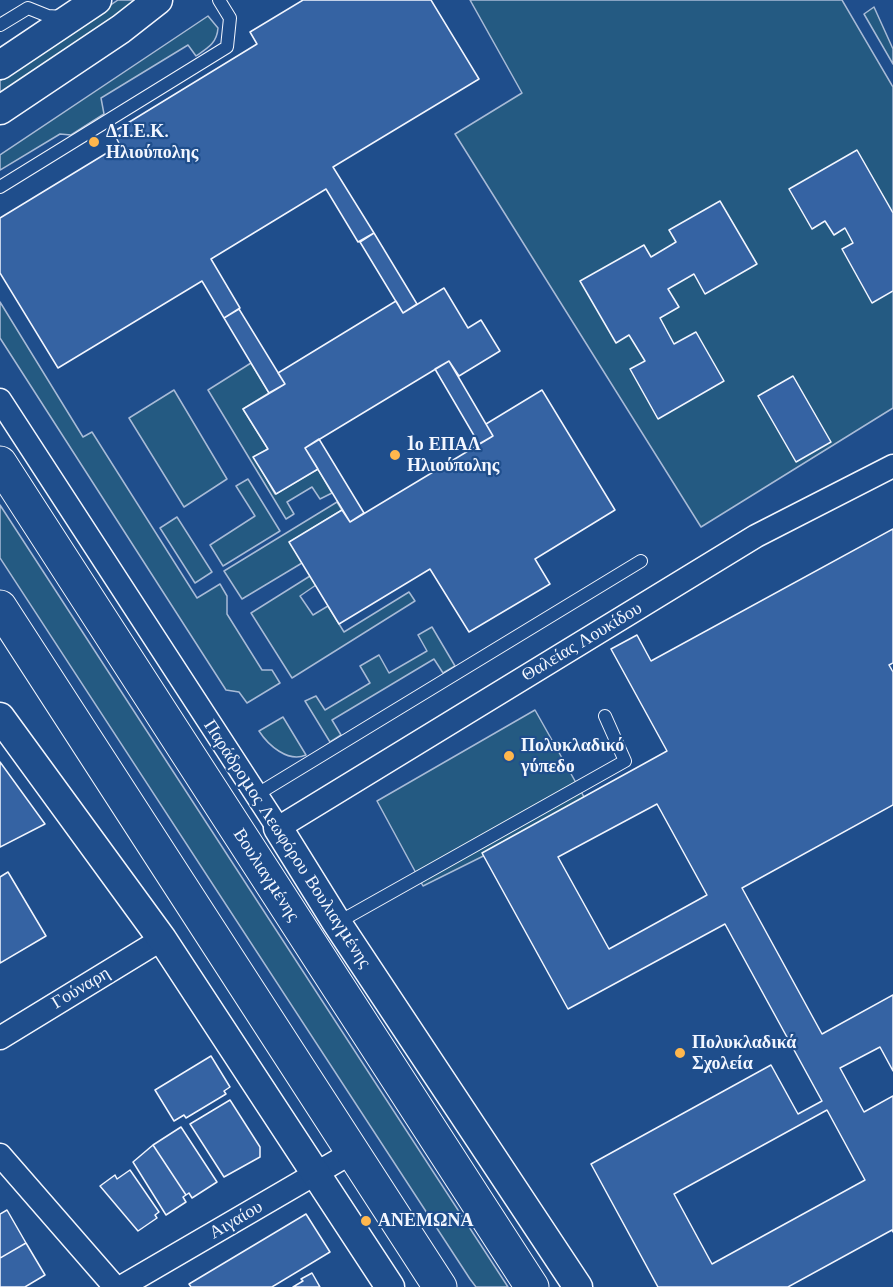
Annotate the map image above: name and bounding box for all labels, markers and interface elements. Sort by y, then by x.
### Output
place label: Δ.Ι.Ε.Κ. Ηλιούπολης [106,121,198,164]
marker: Δ.Ι.Ε.Κ. Ηλιούπολης [87,135,101,149]
place label: 1ο ΕΠΑΛ Ηλιούπολης [407,434,499,476]
marker: 1ο ΕΠΑΛ Ηλιούπολης [388,448,402,462]
street label: Θαλείας Λουκίδου [518,598,646,686]
street label: Παράδρομος Λεωφόρου Βουλιαγμένης [199,716,375,972]
place label: Πολυκλαδικό γύπεδο [521,735,624,777]
marker: Πολυκλαδικό γύπεδο [502,749,516,763]
street label: Βουλιαγμένης [228,825,304,925]
street label: Γούναρη [48,962,114,1014]
place label: Πολυκλαδικά Σχολεία [692,1032,796,1074]
marker: Πολυκλαδικά Σχολεία [673,1046,687,1060]
street label: Αιγαίου [205,1196,267,1244]
place label: ΑΝΕΜΩΝΑ [378,1210,473,1232]
marker: ΑΝΕΜΩΝΑ [359,1214,373,1228]

